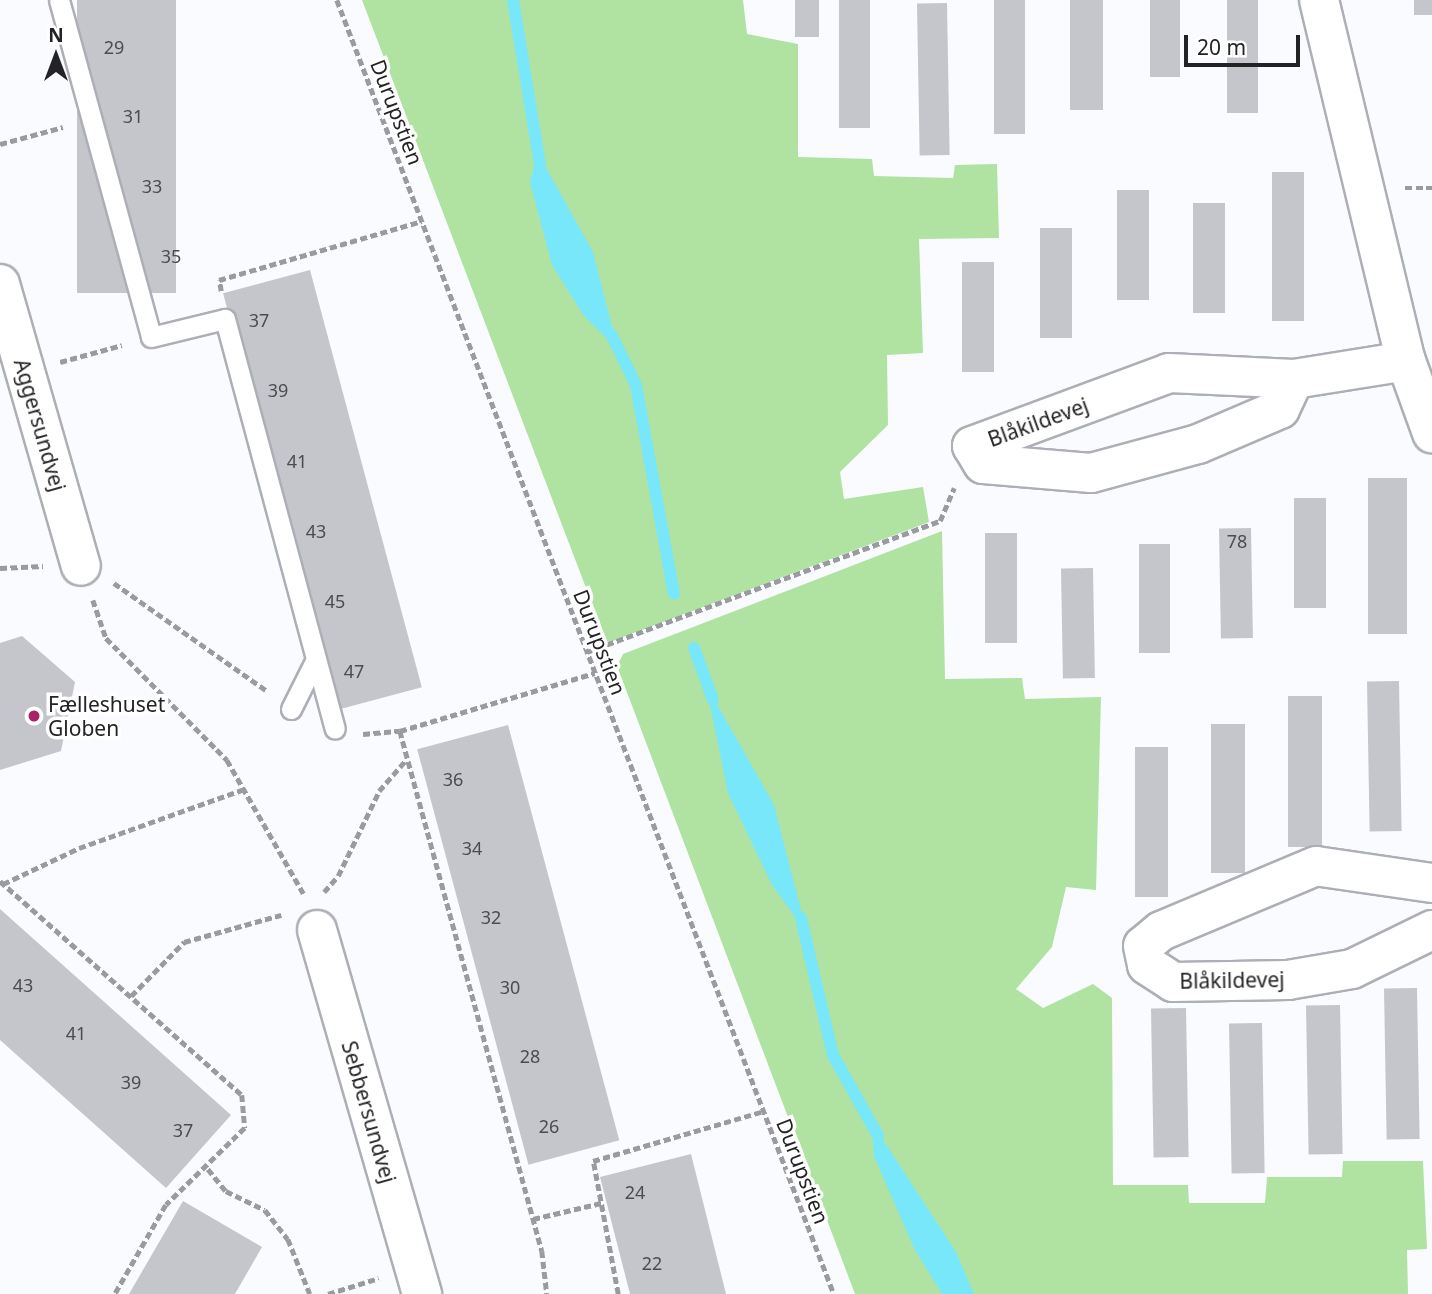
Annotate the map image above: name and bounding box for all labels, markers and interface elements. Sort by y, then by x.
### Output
north arrow [21,21,91,91]
scale bar [1187,21,1302,65]
text: N [48,22,64,48]
text: 20 m [1197,33,1246,61]
house number: 29 [104,36,124,58]
street label: Durupstien [365,56,429,168]
house number: 31 [123,105,143,127]
house number: 33 [142,175,162,197]
house number: 35 [161,245,181,267]
house number: 37 [249,309,269,331]
street label: Aggersundvej [9,356,71,494]
house number: 39 [268,379,288,401]
street label: Blåkildevej [984,392,1092,452]
house number: 41 [287,450,307,472]
house number: 43 [306,520,326,542]
house number: 78 [1227,530,1247,552]
street label: Durupstien [568,586,632,698]
house number: 45 [325,590,345,612]
house number: 47 [344,660,364,682]
place label: Fælleshuset Globen [48,691,165,741]
marker: Fælleshuset Globen [26,708,42,724]
house number: 36 [443,768,463,790]
house number: 34 [462,837,482,859]
house number: 32 [481,906,501,928]
street label: Blåkildevej [1179,966,1285,994]
house number: 43 [13,974,33,996]
house number: 30 [500,976,520,998]
house number: 41 [66,1022,86,1044]
street label: Sebbersundvej [337,1038,401,1186]
house number: 28 [520,1045,540,1067]
house number: 39 [121,1071,141,1093]
house number: 26 [539,1115,559,1137]
street label: Durupstien [771,1115,835,1227]
house number: 37 [173,1119,193,1141]
house number: 24 [625,1181,645,1203]
house number: 22 [642,1252,662,1274]

